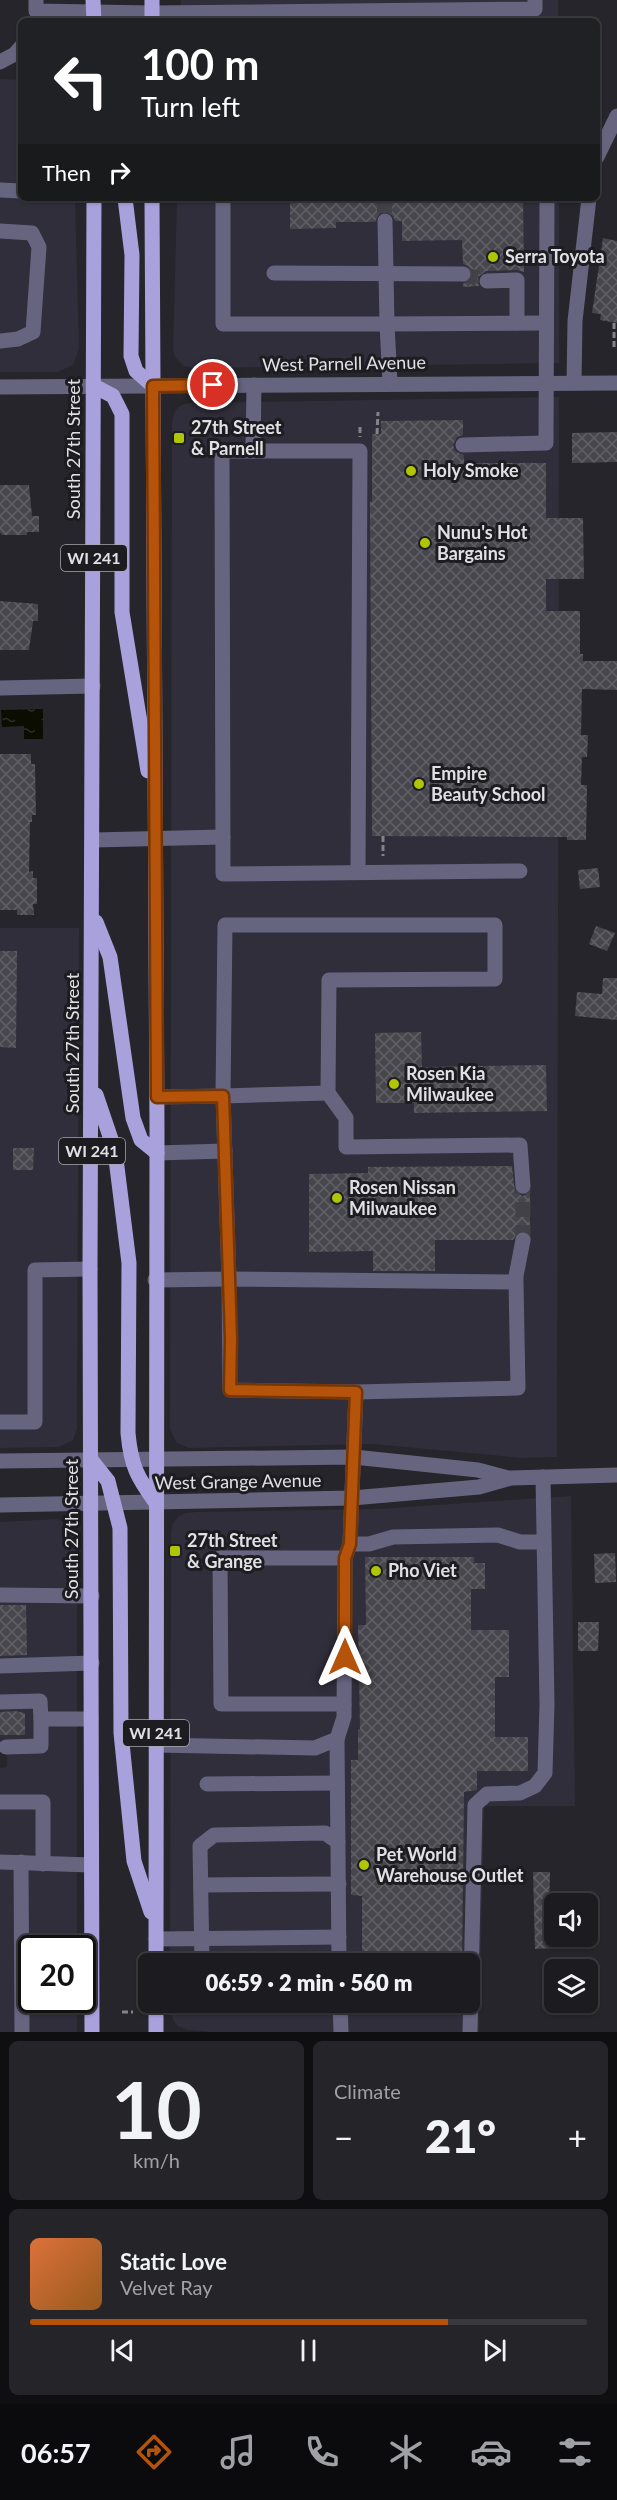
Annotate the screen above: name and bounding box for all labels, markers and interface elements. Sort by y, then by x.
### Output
text: 100 m [141,39,259,89]
icon: left [42,42,120,120]
text: Turn left [141,90,240,123]
icon: right [103,156,136,189]
text: Then [42,159,91,186]
place label: Serra Toyota [505,245,605,267]
marker: Serra Toyota [486,250,500,264]
street label: West Parnell Avenue [262,351,426,375]
pin [187,359,238,410]
icon: arrive [196,368,229,401]
street label: South 27th Street [62,378,84,519]
place label: 27th Street & Parnell [191,416,282,459]
marker: 27th Street & Parnell [172,431,186,445]
place label: Holy Smoke [423,459,519,481]
marker: Holy Smoke [404,464,418,478]
place label: Nunu's Hot Bargains [437,521,528,564]
marker: Nunu's Hot Bargains [418,536,432,550]
road number: WI 241 [61,545,127,571]
place label: Empire Beauty School [431,762,546,805]
marker: Empire Beauty School [412,777,426,791]
street label: South 27th Street [61,972,83,1113]
place label: Rosen Kia Milwaukee [406,1062,494,1105]
marker: Rosen Kia Milwaukee [387,1077,401,1091]
road number: WI 241 [59,1138,125,1164]
place label: Rosen Nissan Milwaukee [349,1176,456,1219]
marker: Rosen Nissan Milwaukee [330,1191,344,1205]
street label: South 27th Street [60,1458,82,1599]
street label: West Grange Avenue [154,1469,322,1493]
place label: 27th Street & Grange [187,1529,278,1572]
marker: 27th Street & Grange [168,1544,182,1558]
place label: Pho Viet [388,1559,457,1581]
marker: Pho Viet [369,1564,383,1578]
position arrow [313,1625,377,1689]
road number: WI 241 [123,1720,189,1746]
place label: Pet World Warehouse Outlet [376,1843,524,1886]
marker: Pet World Warehouse Outlet [357,1858,371,1872]
map controls [544,1893,598,2013]
button: sound [544,1893,598,1947]
speed limit sign: 20 [18,1935,96,2013]
button: layers [544,1959,598,2013]
text: 06:59 · 2 min · 560 m [206,1969,412,1996]
text: 10 [111,2062,202,2156]
text: Climate [334,2079,401,2103]
text: 21° [425,2109,496,2163]
text: − [334,2117,353,2157]
text: + [568,2117,587,2157]
text: km/h [133,2148,180,2172]
text: Static Love [120,2248,227,2275]
text: Velvet Ray [120,2275,213,2299]
icon: previous [106,2334,139,2367]
icon: pause [292,2334,325,2367]
icon: next [478,2334,511,2367]
icon: directions [133,2431,175,2473]
icon: music [217,2431,259,2473]
icon: phone [301,2431,343,2473]
icon: climate [385,2431,427,2473]
icon: car [470,2431,512,2473]
icon: filters [554,2431,596,2473]
text: 06:57 [21,2436,91,2469]

